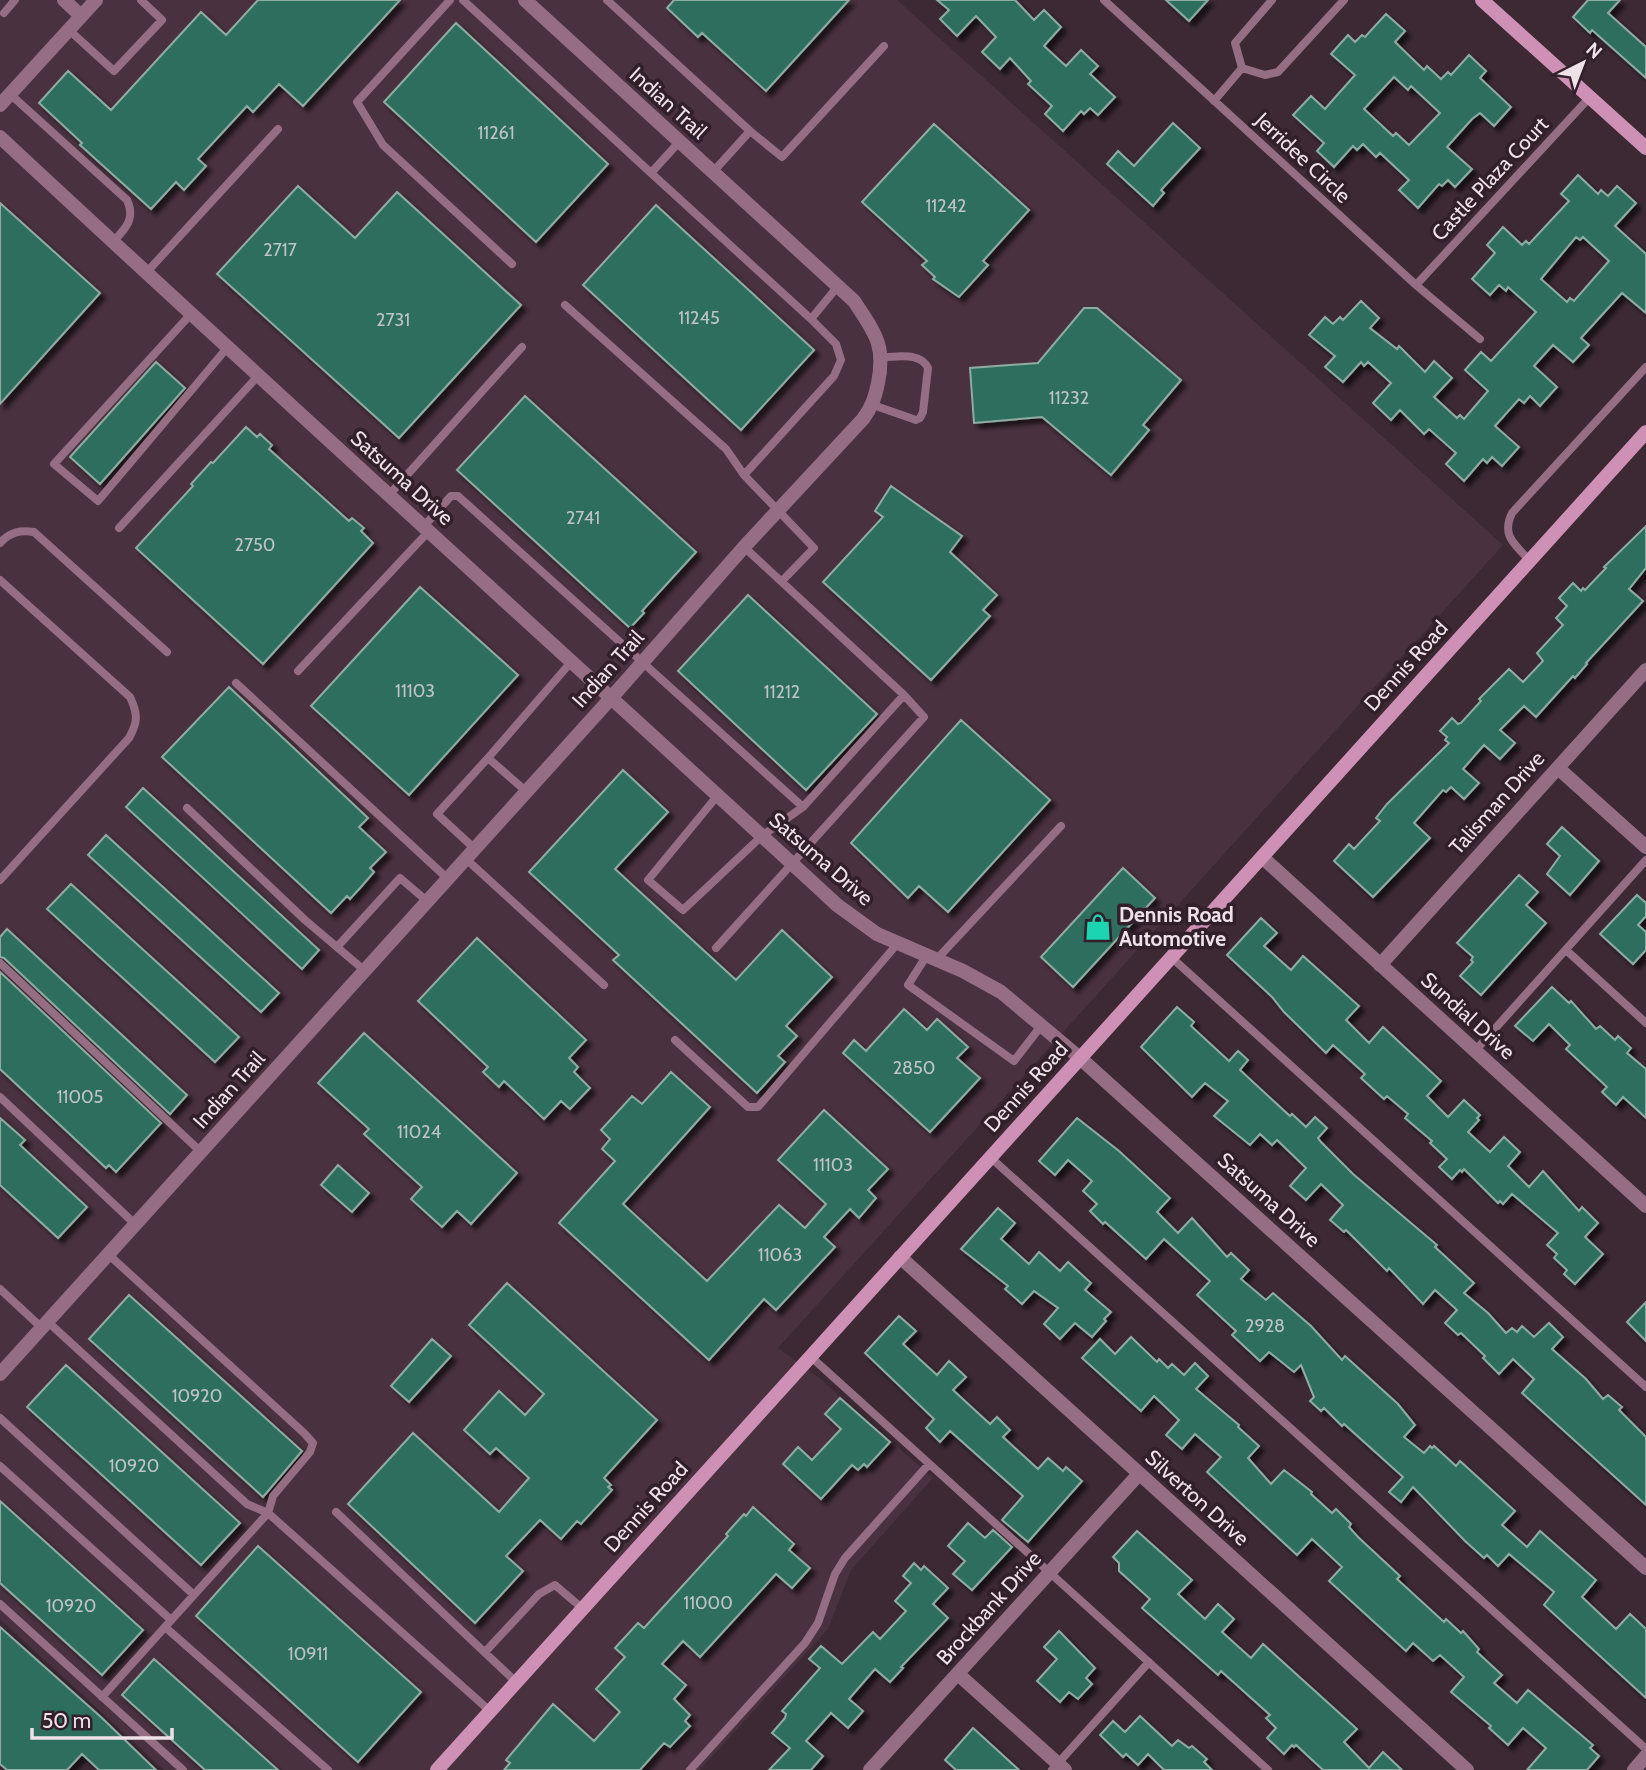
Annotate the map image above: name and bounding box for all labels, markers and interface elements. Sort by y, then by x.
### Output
north arrow [1548,28,1618,98]
text: N [1581,38,1607,64]
street label: Indian Trail [625,62,712,144]
street label: Jerridee Circle [1250,107,1356,208]
street label: Castle Plaza Court [1426,112,1553,246]
house number: 11261 [477,122,515,144]
house number: 11242 [925,195,967,217]
house number: 2717 [263,239,297,261]
house number: 11245 [678,307,720,329]
house number: 2731 [376,309,410,331]
house number: 11232 [1049,387,1089,409]
street label: Satsuma Drive [346,425,459,530]
house number: 2741 [566,507,600,529]
house number: 2750 [235,534,275,556]
street label: Dennis Road [1359,615,1453,716]
street label: Indian Trail [567,625,649,712]
house number: 11103 [395,680,435,702]
house number: 11212 [764,681,800,703]
street label: Talisman Drive [1444,746,1550,859]
street label: Satsuma Drive [764,807,878,911]
place label: Dennis Road Automotive [1119,902,1234,951]
shop icon: Dennis Road Automotive [1083,912,1113,942]
street label: Sundial Drive [1416,967,1521,1065]
street label: Dennis Road [979,1036,1073,1137]
street label: Indian Trail [188,1046,270,1133]
house number: 2850 [893,1057,935,1079]
house number: 11005 [57,1086,103,1108]
house number: 11024 [397,1121,441,1143]
street label: Satsuma Drive [1213,1147,1326,1252]
house number: 11103 [813,1154,853,1176]
house number: 11063 [758,1244,802,1266]
house number: 2928 [1245,1315,1285,1337]
house number: 10920 [172,1385,222,1407]
street label: Silverton Drive [1140,1444,1255,1551]
house number: 10920 [109,1455,159,1477]
street label: Dennis Road [599,1456,693,1557]
street label: Brockbank Drive [931,1546,1046,1670]
house number: 11000 [683,1592,733,1614]
house number: 10920 [46,1595,96,1617]
house number: 10911 [288,1643,328,1665]
scale bar [32,1696,172,1740]
text: 50 m [42,1708,91,1733]

